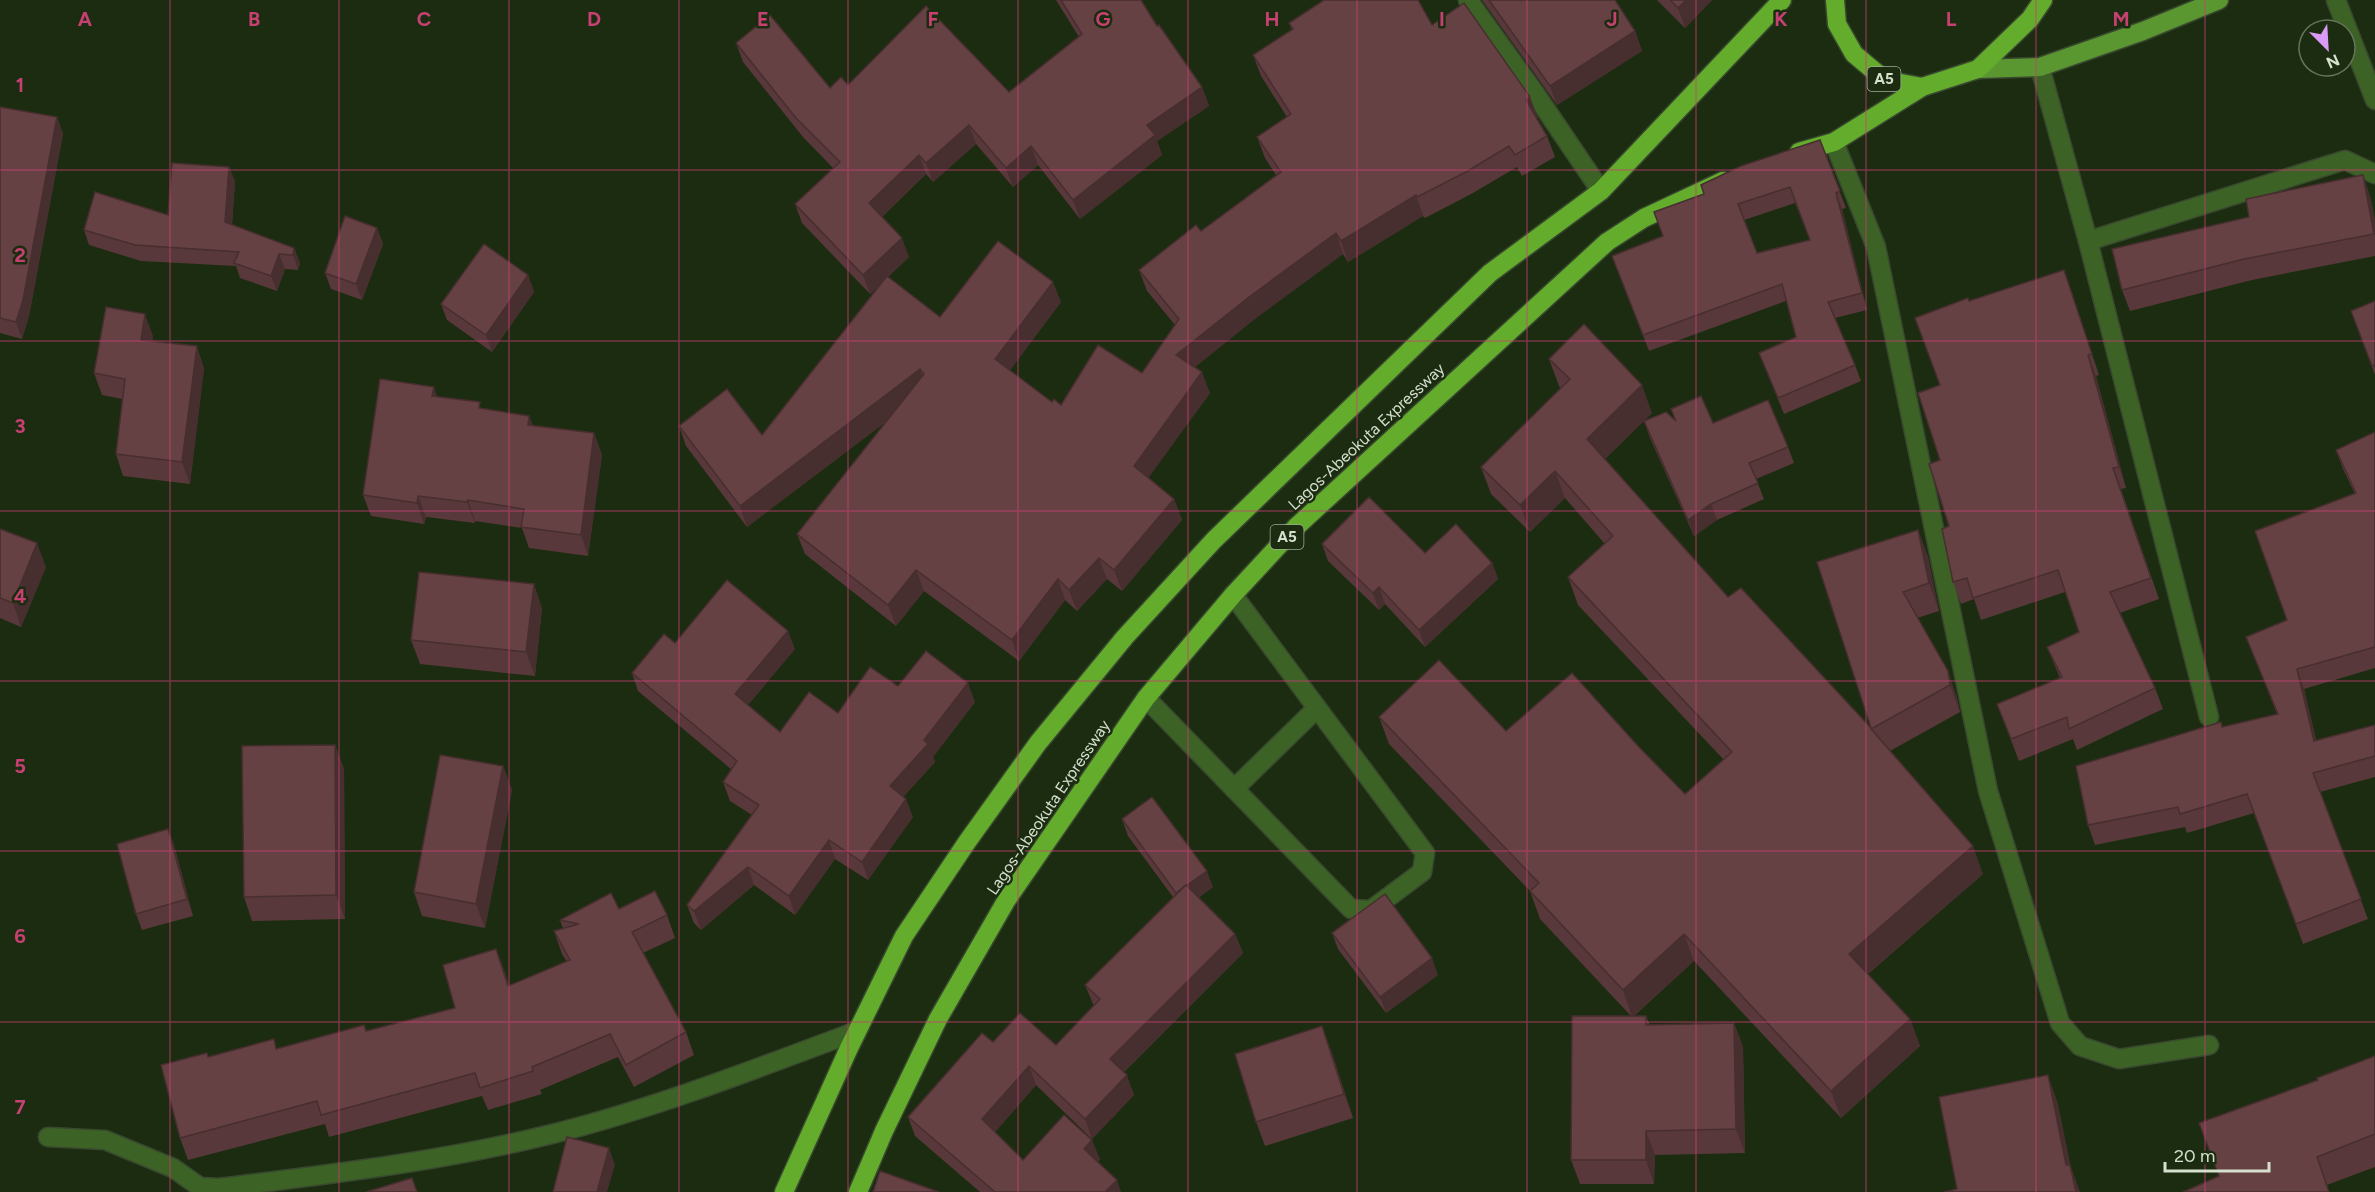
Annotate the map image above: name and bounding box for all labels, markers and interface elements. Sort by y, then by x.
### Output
text: A [78,7,93,31]
text: B [248,7,260,31]
text: C [417,7,431,31]
text: D [587,7,601,31]
text: E [757,7,769,31]
text: F [927,7,939,31]
text: G [1096,7,1111,31]
text: H [1265,7,1280,31]
text: I [1439,7,1445,31]
text: J [1606,7,1618,31]
text: K [1774,7,1788,31]
text: L [1946,7,1957,31]
text: M [2112,7,2130,31]
north arrow [2297,18,2357,78]
text: N [2323,50,2342,72]
road number: A5 [1868,67,1900,91]
text: 1 [16,73,24,97]
text: 2 [14,243,26,267]
street label: Lagos-Abeokuta Expressway [1284,359,1449,514]
text: 3 [14,414,26,438]
road number: A5 [1270,525,1304,549]
text: 4 [14,584,27,608]
street label: Lagos-Abeokuta Expressway [983,716,1114,898]
text: 5 [14,754,26,778]
text: 6 [14,924,26,948]
text: 7 [14,1095,26,1119]
scale bar [2165,1135,2268,1173]
text: 20 m [2174,1145,2215,1167]

